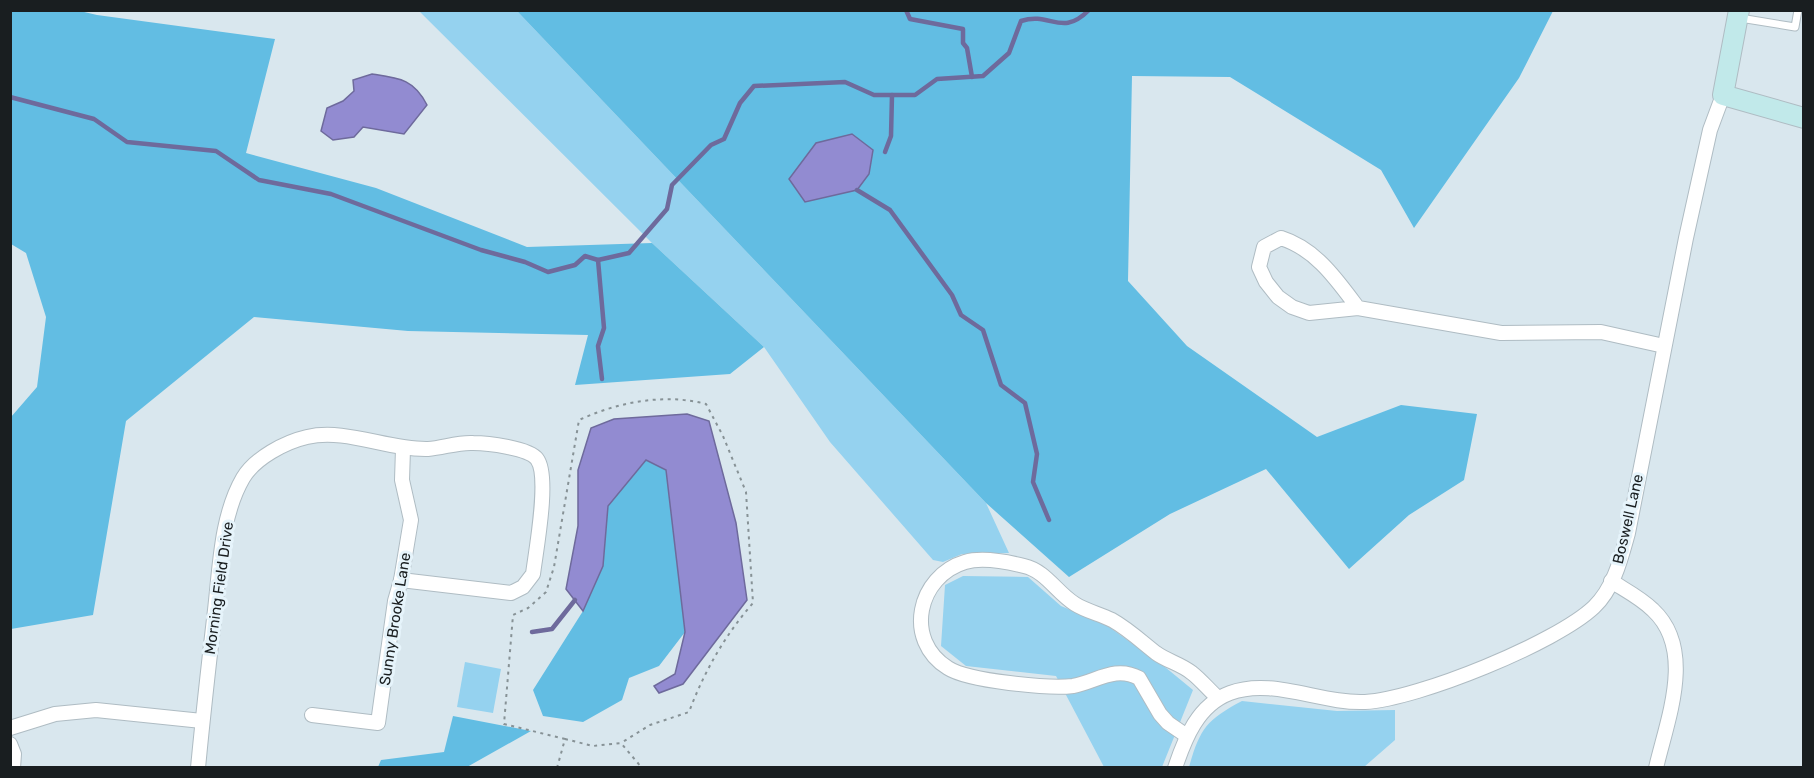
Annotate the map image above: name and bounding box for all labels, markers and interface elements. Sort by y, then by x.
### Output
street label: Boswell Lane [1609,472,1647,566]
street label: Morning Field Drive [201,521,237,655]
street label: Sunny Brooke Lane [376,551,414,687]

